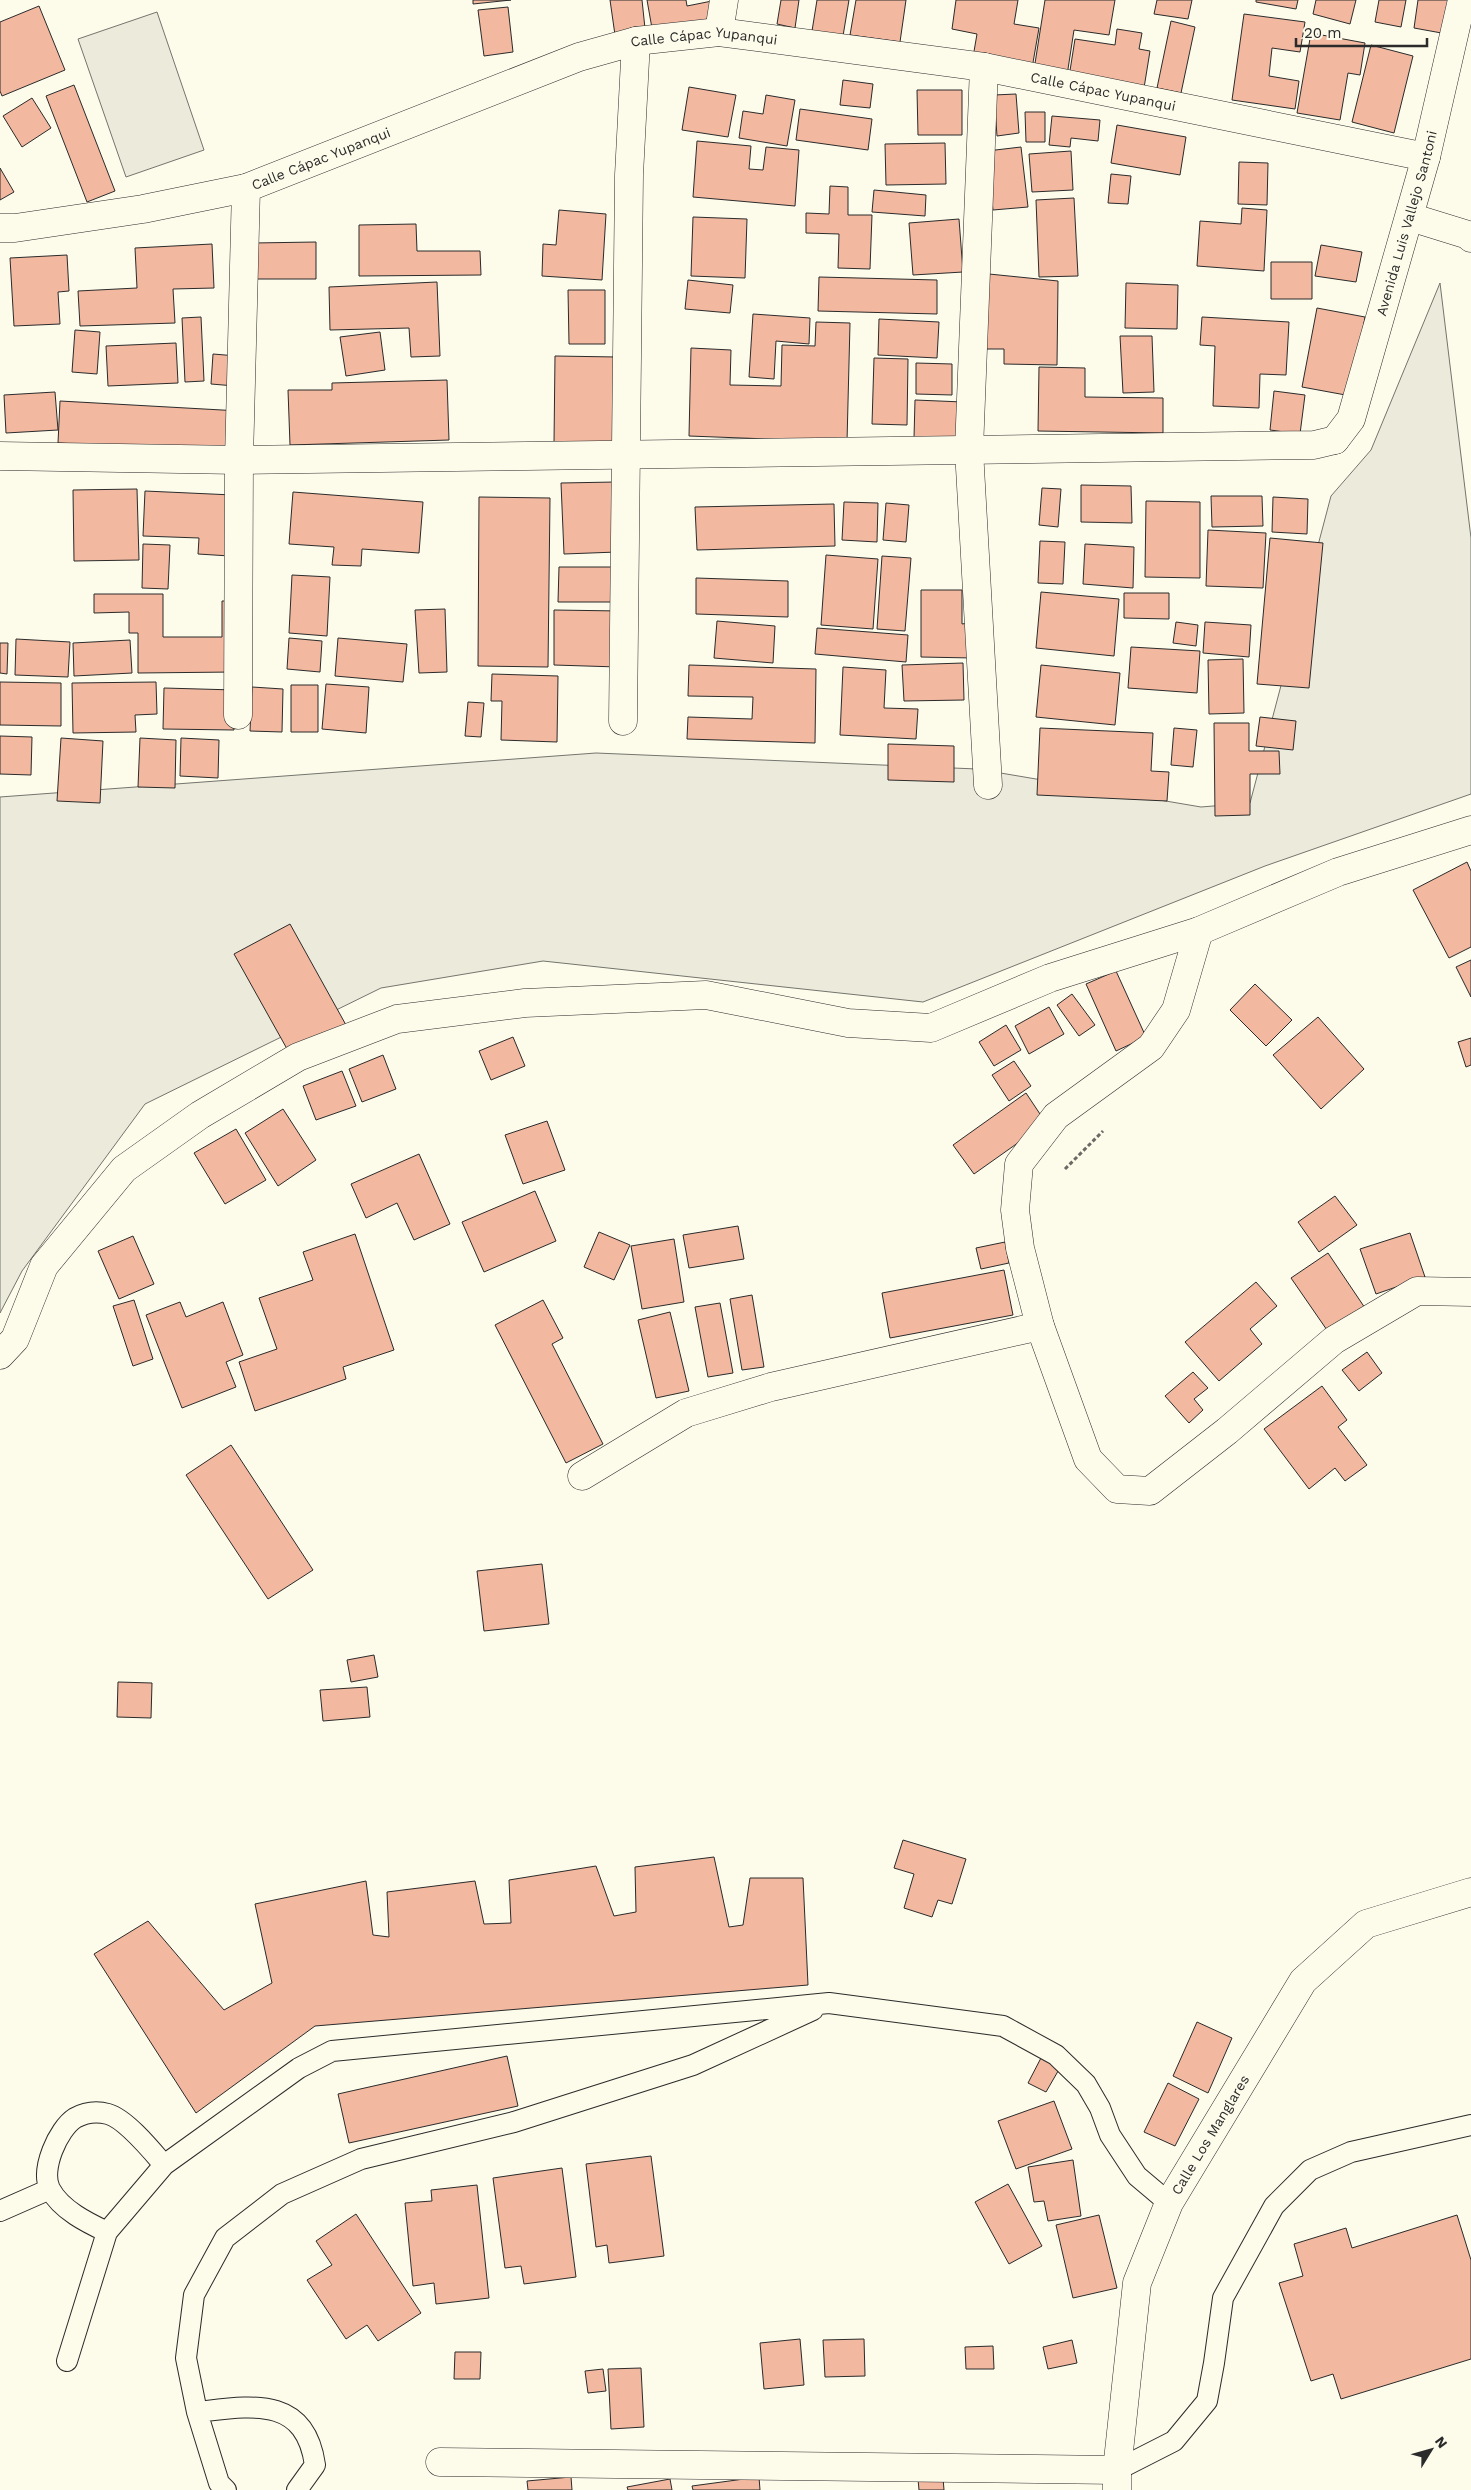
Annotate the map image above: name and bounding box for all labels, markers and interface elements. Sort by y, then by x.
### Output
scale bar [1296,15,1427,47]
street label: Calle Cápac Yupanqui [629,24,778,50]
text: 20 m [1304,24,1342,42]
street label: Calle Cápac Yupanqui [1029,69,1177,114]
street label: Calle Cápac Yupanqui [249,124,393,193]
street label: Avenida Luis Vallejo Santoni [1373,129,1440,318]
street label: Calle Los Manglares [1168,2072,1252,2197]
north arrow [1406,2425,1456,2475]
text: N [1432,2433,1451,2451]

